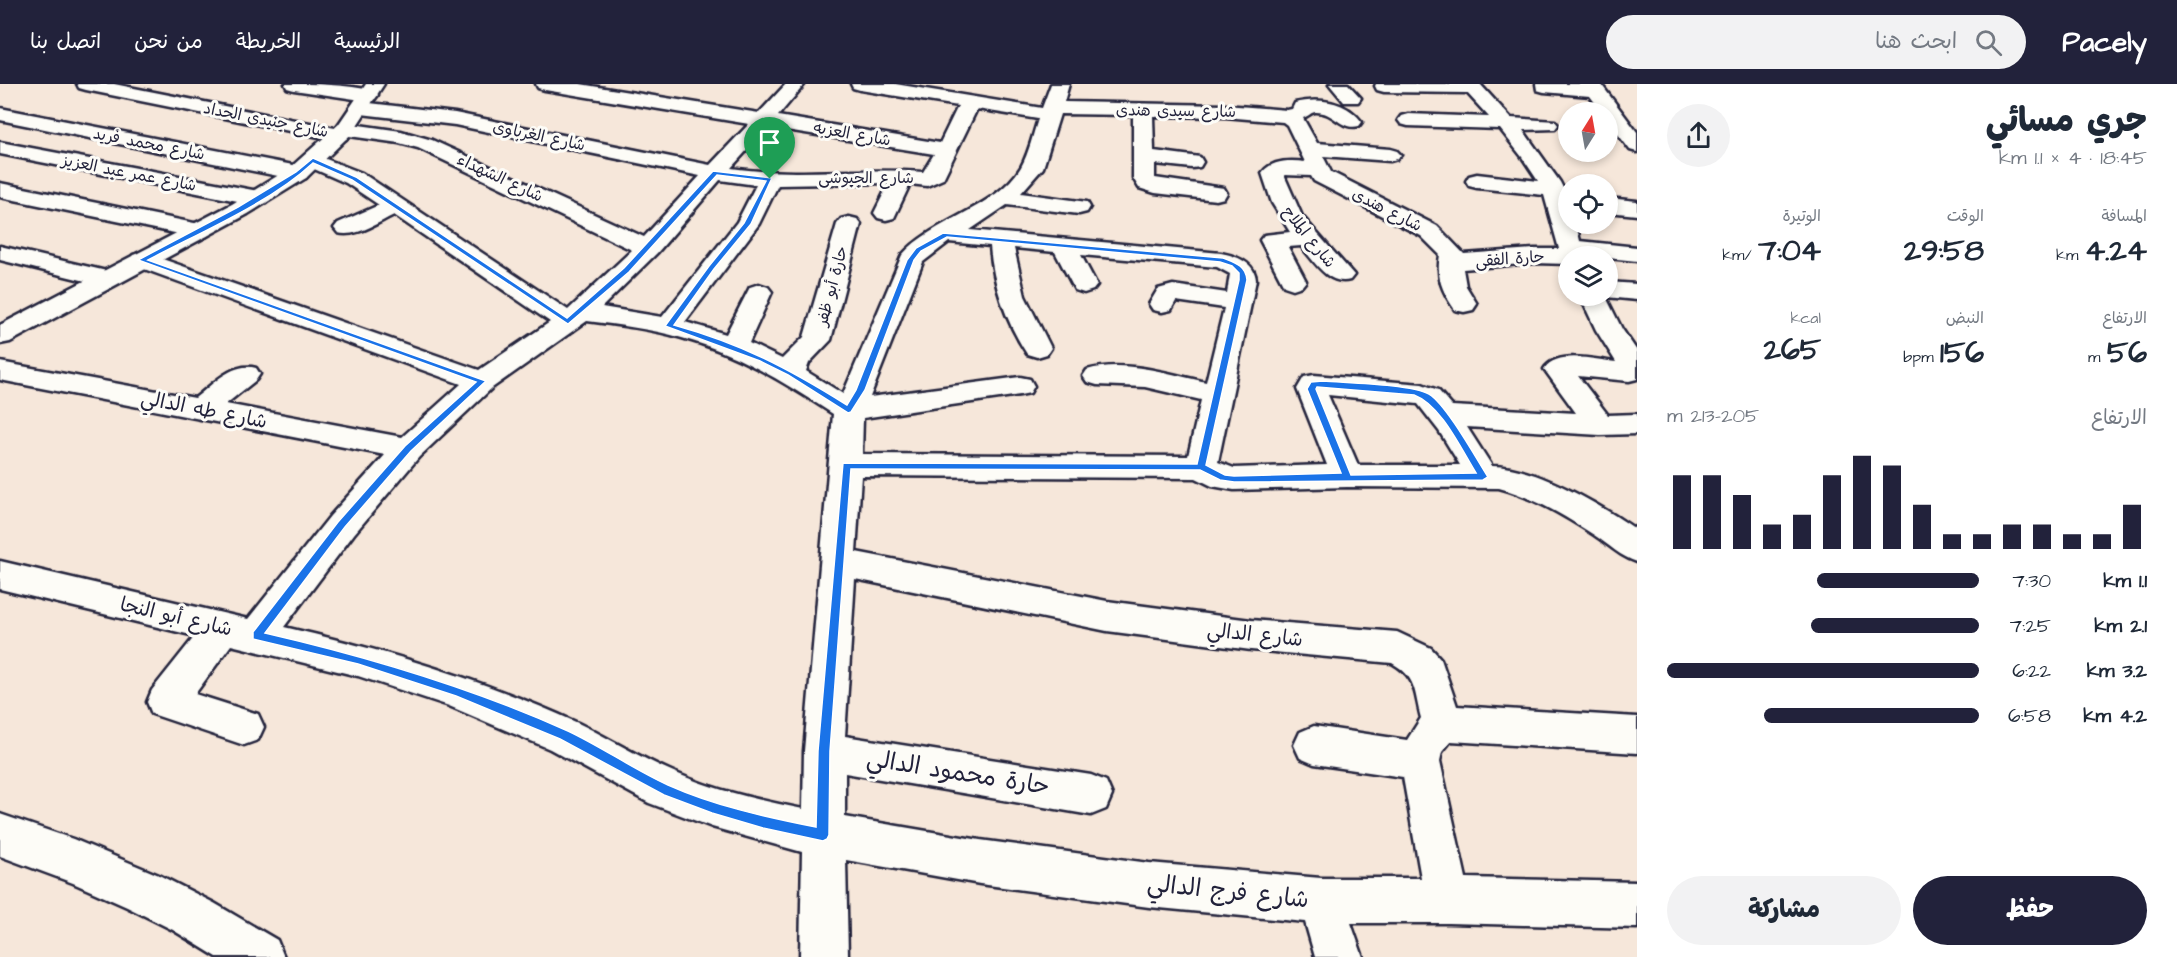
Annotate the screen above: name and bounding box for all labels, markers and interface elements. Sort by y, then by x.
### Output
search box [1606,15,2026,69]
text: Pacely [2062,23,2147,62]
text: ابحث هنا [1875,26,1957,57]
icon: search [1972,26,2005,59]
text: اتصل بنا [30,27,101,56]
text: من نحن [134,27,203,56]
text: الخريطة [236,27,301,56]
text: الرئيسية [334,27,400,56]
street label: شارع جنيدى الحداد [202,97,330,143]
text: جري مسائي [1986,98,2147,144]
street label: شارع سيدى هندى [1116,99,1236,123]
north arrow [1558,102,1618,162]
map controls [1558,102,1618,306]
button: share [1667,104,1730,167]
street label: شارع الغرباوى [491,115,587,157]
street label: شارع العزبه [812,116,892,152]
pin [744,117,795,179]
street label: شارع محمد فريد [91,122,207,166]
icon: arrive [753,126,786,159]
text: 18:45 · 4 × 1.1 km [1999,144,2147,172]
street label: شارع عمر عبد العزيز [58,149,198,197]
street label: شارع الشهداء [454,149,546,207]
street label: شارع الجيوشى [818,167,914,189]
button: locate [1558,174,1618,234]
street label: شارع هندى [1348,183,1426,237]
street label: شارع الملاح [1277,202,1341,272]
text: الوتيرة [1782,205,1821,227]
text: الوقت [1947,205,1984,227]
text: المسافة [2101,205,2147,227]
text: 7:04 [1758,230,1821,272]
text: 29:58 [1904,230,1984,272]
text: 4.24 [2085,230,2147,272]
street label: حارة أبو ظفر [810,244,853,330]
text: /km [1722,244,1758,266]
text: km [2056,244,2085,266]
street label: حارة الفقى [1475,246,1545,272]
button: layers [1558,246,1618,306]
text: kcal [1790,307,1821,329]
text: النبض [1946,307,1984,329]
text: الارتفاع [2102,307,2147,329]
text: 265 [1764,329,1821,371]
text: 156 [1940,332,1984,374]
text: 56 [2107,332,2147,374]
text: bpm [1903,346,1940,368]
text: m [2088,346,2107,368]
street label: شارع طه الدالي [138,384,270,439]
text: 205–213 m [1667,402,1759,430]
text: الارتفاع [2091,404,2147,432]
text: 7:30 [2013,567,2051,595]
text: 1.1 km [2103,567,2147,595]
street label: شارع أبو النجا [117,591,235,643]
text: 7:25 [2010,612,2051,640]
text: 2.1 km [2094,612,2147,640]
street label: شارع الدالي [1205,616,1304,657]
text: 6:22 [2012,657,2051,685]
text: 3.2 km [2087,657,2147,685]
text: 6:58 [2008,702,2051,730]
text: 4.2 km [2083,702,2147,730]
street label: حارة محمود الدالي [864,742,1052,807]
street label: شارع فرج الدالي [1145,867,1310,920]
button: مشاركة [1667,876,1901,945]
button: حفظ [1913,876,2147,945]

